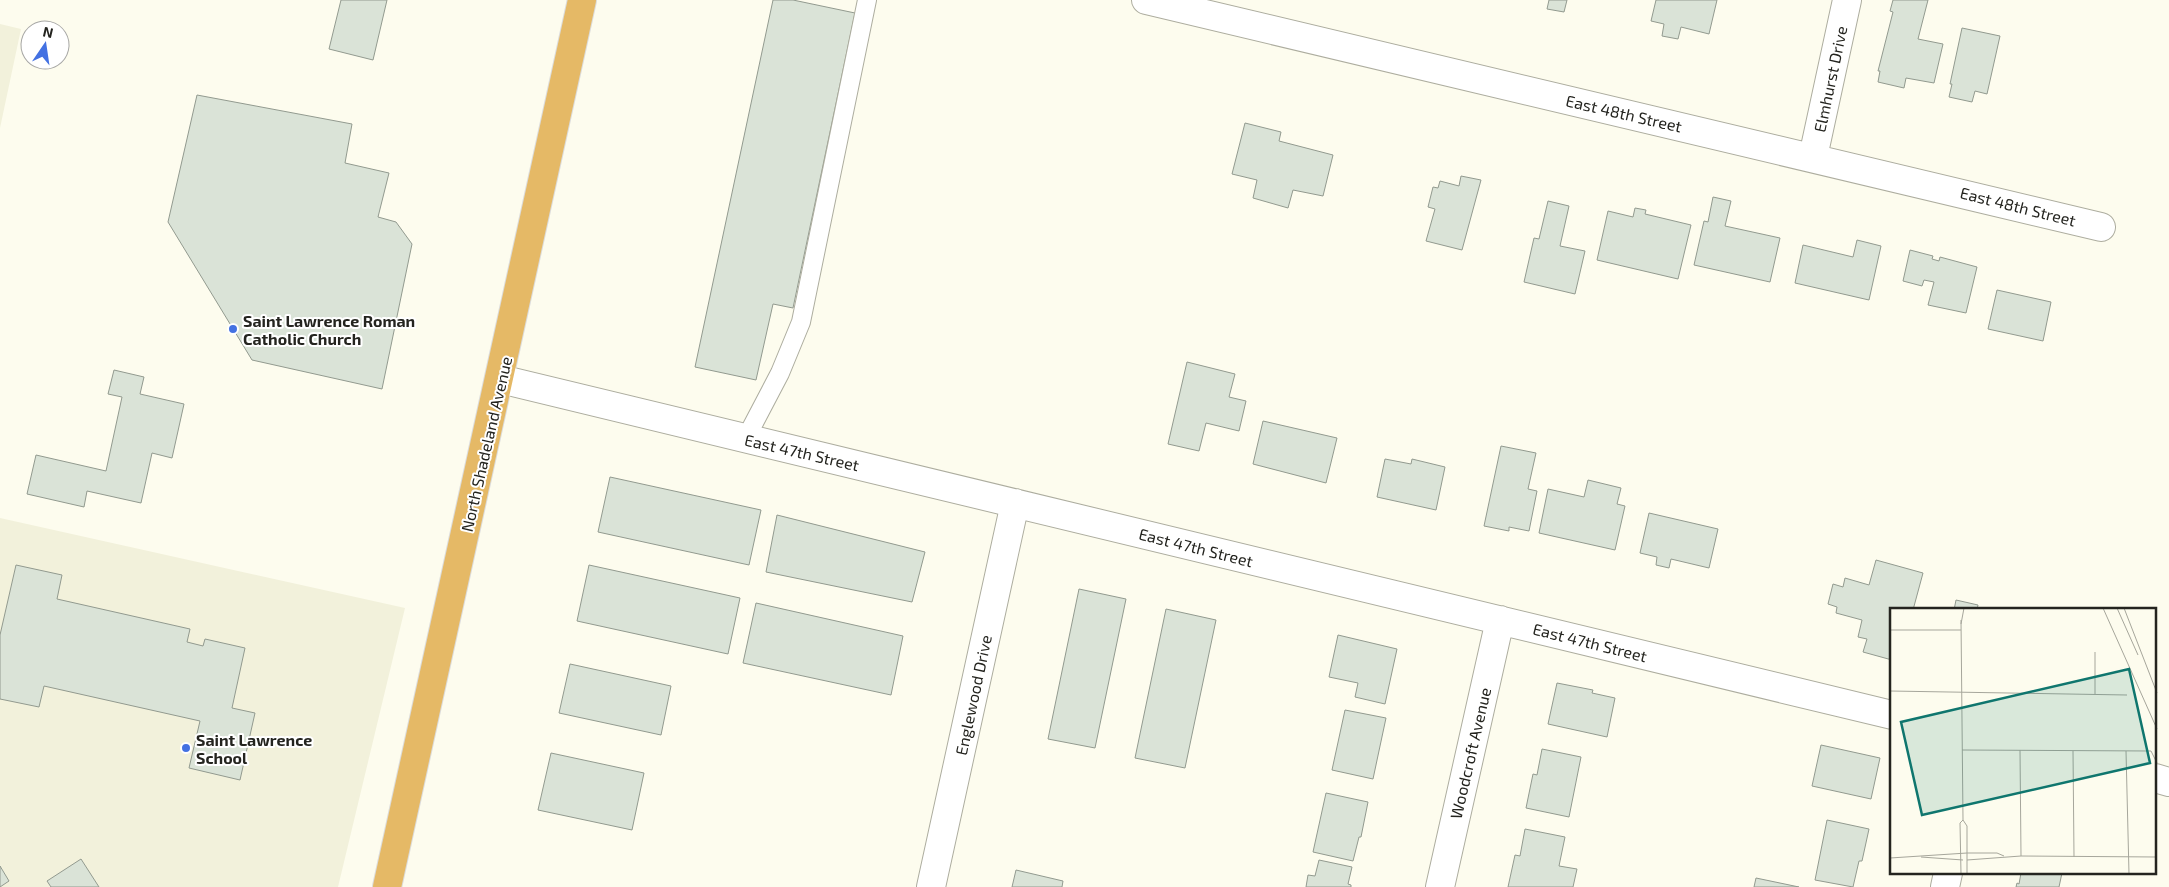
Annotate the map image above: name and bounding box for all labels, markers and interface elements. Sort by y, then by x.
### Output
north arrow [20,20,70,70]
text: N [41,22,55,41]
street label: Elmhurst Drive [1809,24,1851,134]
street label: East 48th Street [1564,90,1684,136]
street label: East 48th Street [1958,182,2078,230]
place label: Saint Lawrence Roman Catholic Church [243,311,415,348]
marker: Saint Lawrence Roman Catholic Church [227,323,239,335]
street label: North Shadeland Avenue [457,354,515,534]
street label: East 47th Street [743,430,861,474]
street label: East 47th Street [1137,524,1255,570]
inset map [1890,608,2156,874]
street label: East 47th Street [1531,619,1649,665]
street label: Englewood Drive [951,633,995,757]
street label: Woodcroft Avenue [1446,685,1494,821]
place label: Saint Lawrence School [196,730,312,767]
marker: Saint Lawrence School [180,742,192,754]

